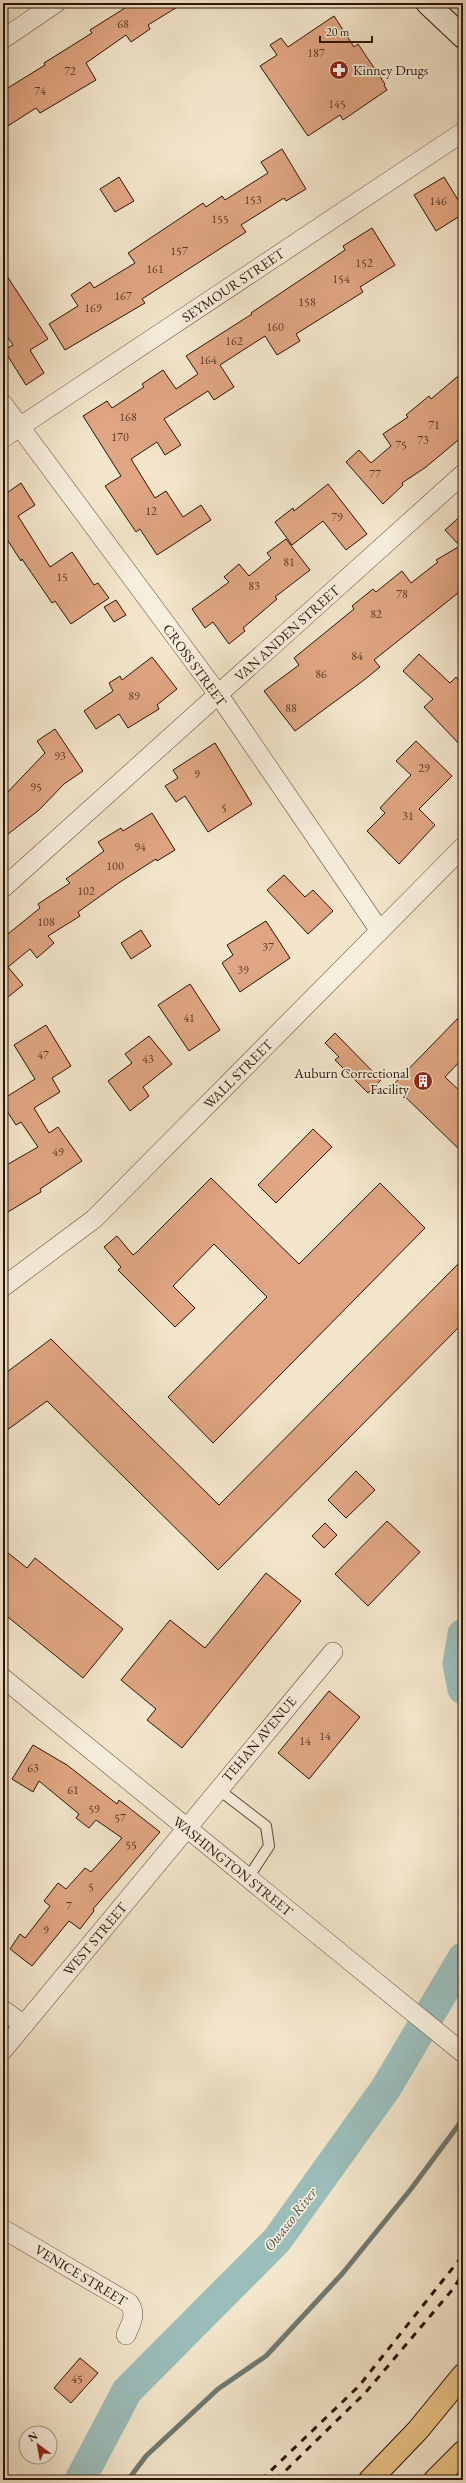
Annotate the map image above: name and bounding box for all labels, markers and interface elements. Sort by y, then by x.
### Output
house number: 68 [117,16,129,32]
scale bar [320,18,372,44]
text: 20 m [326,24,350,40]
house number: 187 [307,45,325,61]
pharmacy icon: Kinney Drugs [328,59,350,81]
place label: Kinney Drugs [353,61,429,79]
house number: 72 [64,63,76,79]
house number: 74 [34,83,46,99]
house number: 145 [328,96,346,112]
house number: 153 [244,192,262,208]
house number: 146 [429,193,447,209]
house number: 155 [211,211,229,227]
house number: 157 [170,243,188,259]
street label: SEYMOUR STREET [178,244,288,326]
house number: 152 [355,255,373,271]
house number: 161 [146,261,164,277]
house number: 154 [332,271,350,287]
house number: 167 [114,288,132,304]
house number: 158 [298,294,316,310]
house number: 169 [84,300,102,316]
house number: 160 [266,319,284,335]
house number: 162 [225,333,243,349]
house number: 164 [199,352,217,368]
house number: 168 [119,409,137,425]
house number: 71 [428,417,440,433]
house number: 170 [111,429,129,445]
house number: 73 [417,432,429,448]
house number: 75 [395,437,407,453]
house number: 77 [369,466,381,482]
house number: 12 [145,503,157,519]
house number: 79 [331,509,343,525]
house number: 81 [283,554,295,570]
house number: 15 [56,569,68,585]
house number: 83 [248,578,260,594]
street label: VAN ANDEN STREET [231,581,344,685]
house number: 78 [396,586,408,602]
house number: 82 [370,606,382,622]
street label: CROSS STREET [159,620,231,710]
house number: 84 [351,648,363,664]
house number: 86 [315,666,327,682]
house number: 89 [128,688,140,704]
house number: 88 [285,700,297,716]
house number: 93 [54,748,66,764]
house number: 29 [418,760,430,776]
house number: 9 [194,766,200,782]
house number: 95 [30,779,42,795]
house number: 5 [221,800,227,816]
house number: 31 [402,808,414,824]
house number: 94 [134,839,146,855]
house number: 100 [106,858,124,874]
house number: 102 [77,883,95,899]
house number: 108 [37,914,55,930]
house number: 37 [262,939,274,955]
house number: 39 [237,962,249,978]
house number: 41 [183,1010,195,1026]
street label: WALL STREET [200,1035,277,1112]
house number: 47 [37,1047,49,1063]
house number: 43 [142,1051,154,1067]
place label: Auburn Correctional Facility [293,1064,410,1098]
building icon: Auburn Correctional Facility [412,1070,434,1092]
house number: 49 [52,1144,64,1160]
street label: TEHAN AVENUE [218,1692,300,1786]
house number: 14 [319,1728,331,1744]
house number: 14 [299,1733,311,1749]
house number: 63 [27,1760,39,1776]
house number: 61 [67,1782,79,1798]
house number: 59 [88,1801,100,1817]
house number: 57 [114,1810,126,1826]
street label: WASHINGTON STREET [169,1812,297,1920]
house number: 55 [125,1837,137,1853]
house number: 5 [88,1879,94,1895]
street label: WEST STREET [59,1898,131,1979]
house number: 7 [66,1898,72,1914]
house number: 9 [43,1922,49,1938]
water label: Owasco River [259,2182,322,2255]
street label: VENICE STREET [31,2240,131,2310]
house number: 45 [71,2371,83,2387]
north arrow [18,2425,58,2465]
text: N [25,2428,40,2445]

